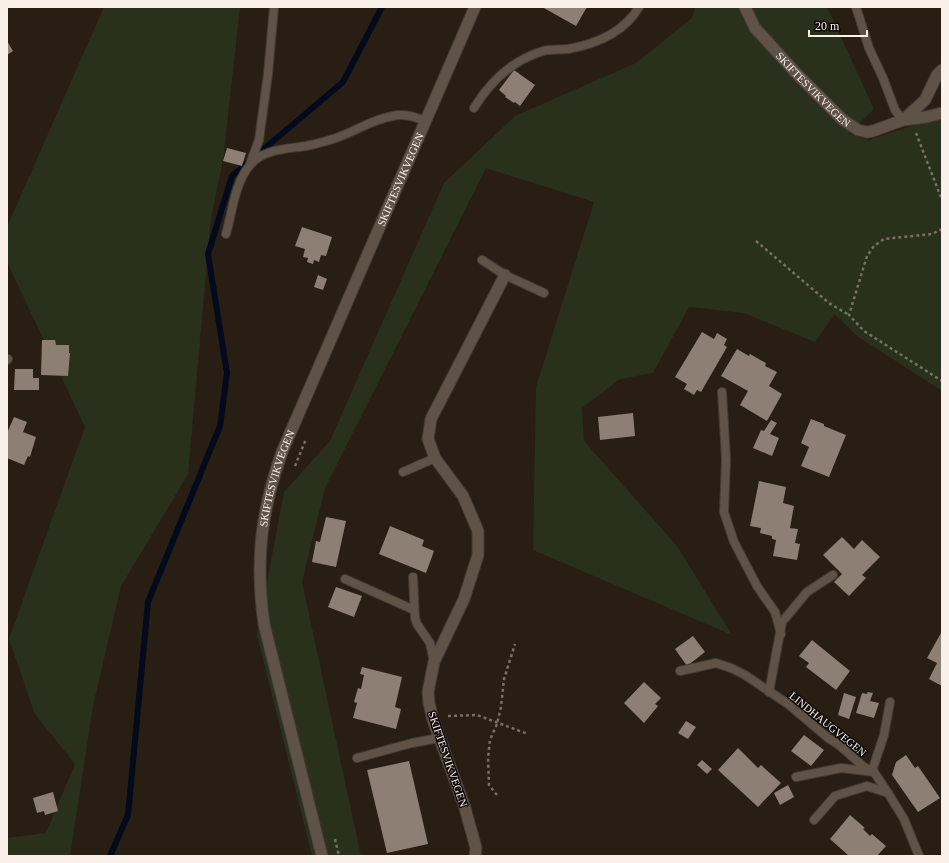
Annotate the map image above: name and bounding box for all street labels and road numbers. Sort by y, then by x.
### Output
street label: SKIFTESVIKVEGEN [774,50,853,129]
street label: SKIFTESVIKVEGEN [375,131,426,228]
street label: SKIFTESVIKVEGEN [257,428,297,528]
street label: LINDHAUGVEGEN [787,689,869,759]
street label: SKIFTESVIKVEGEN [426,710,470,808]

